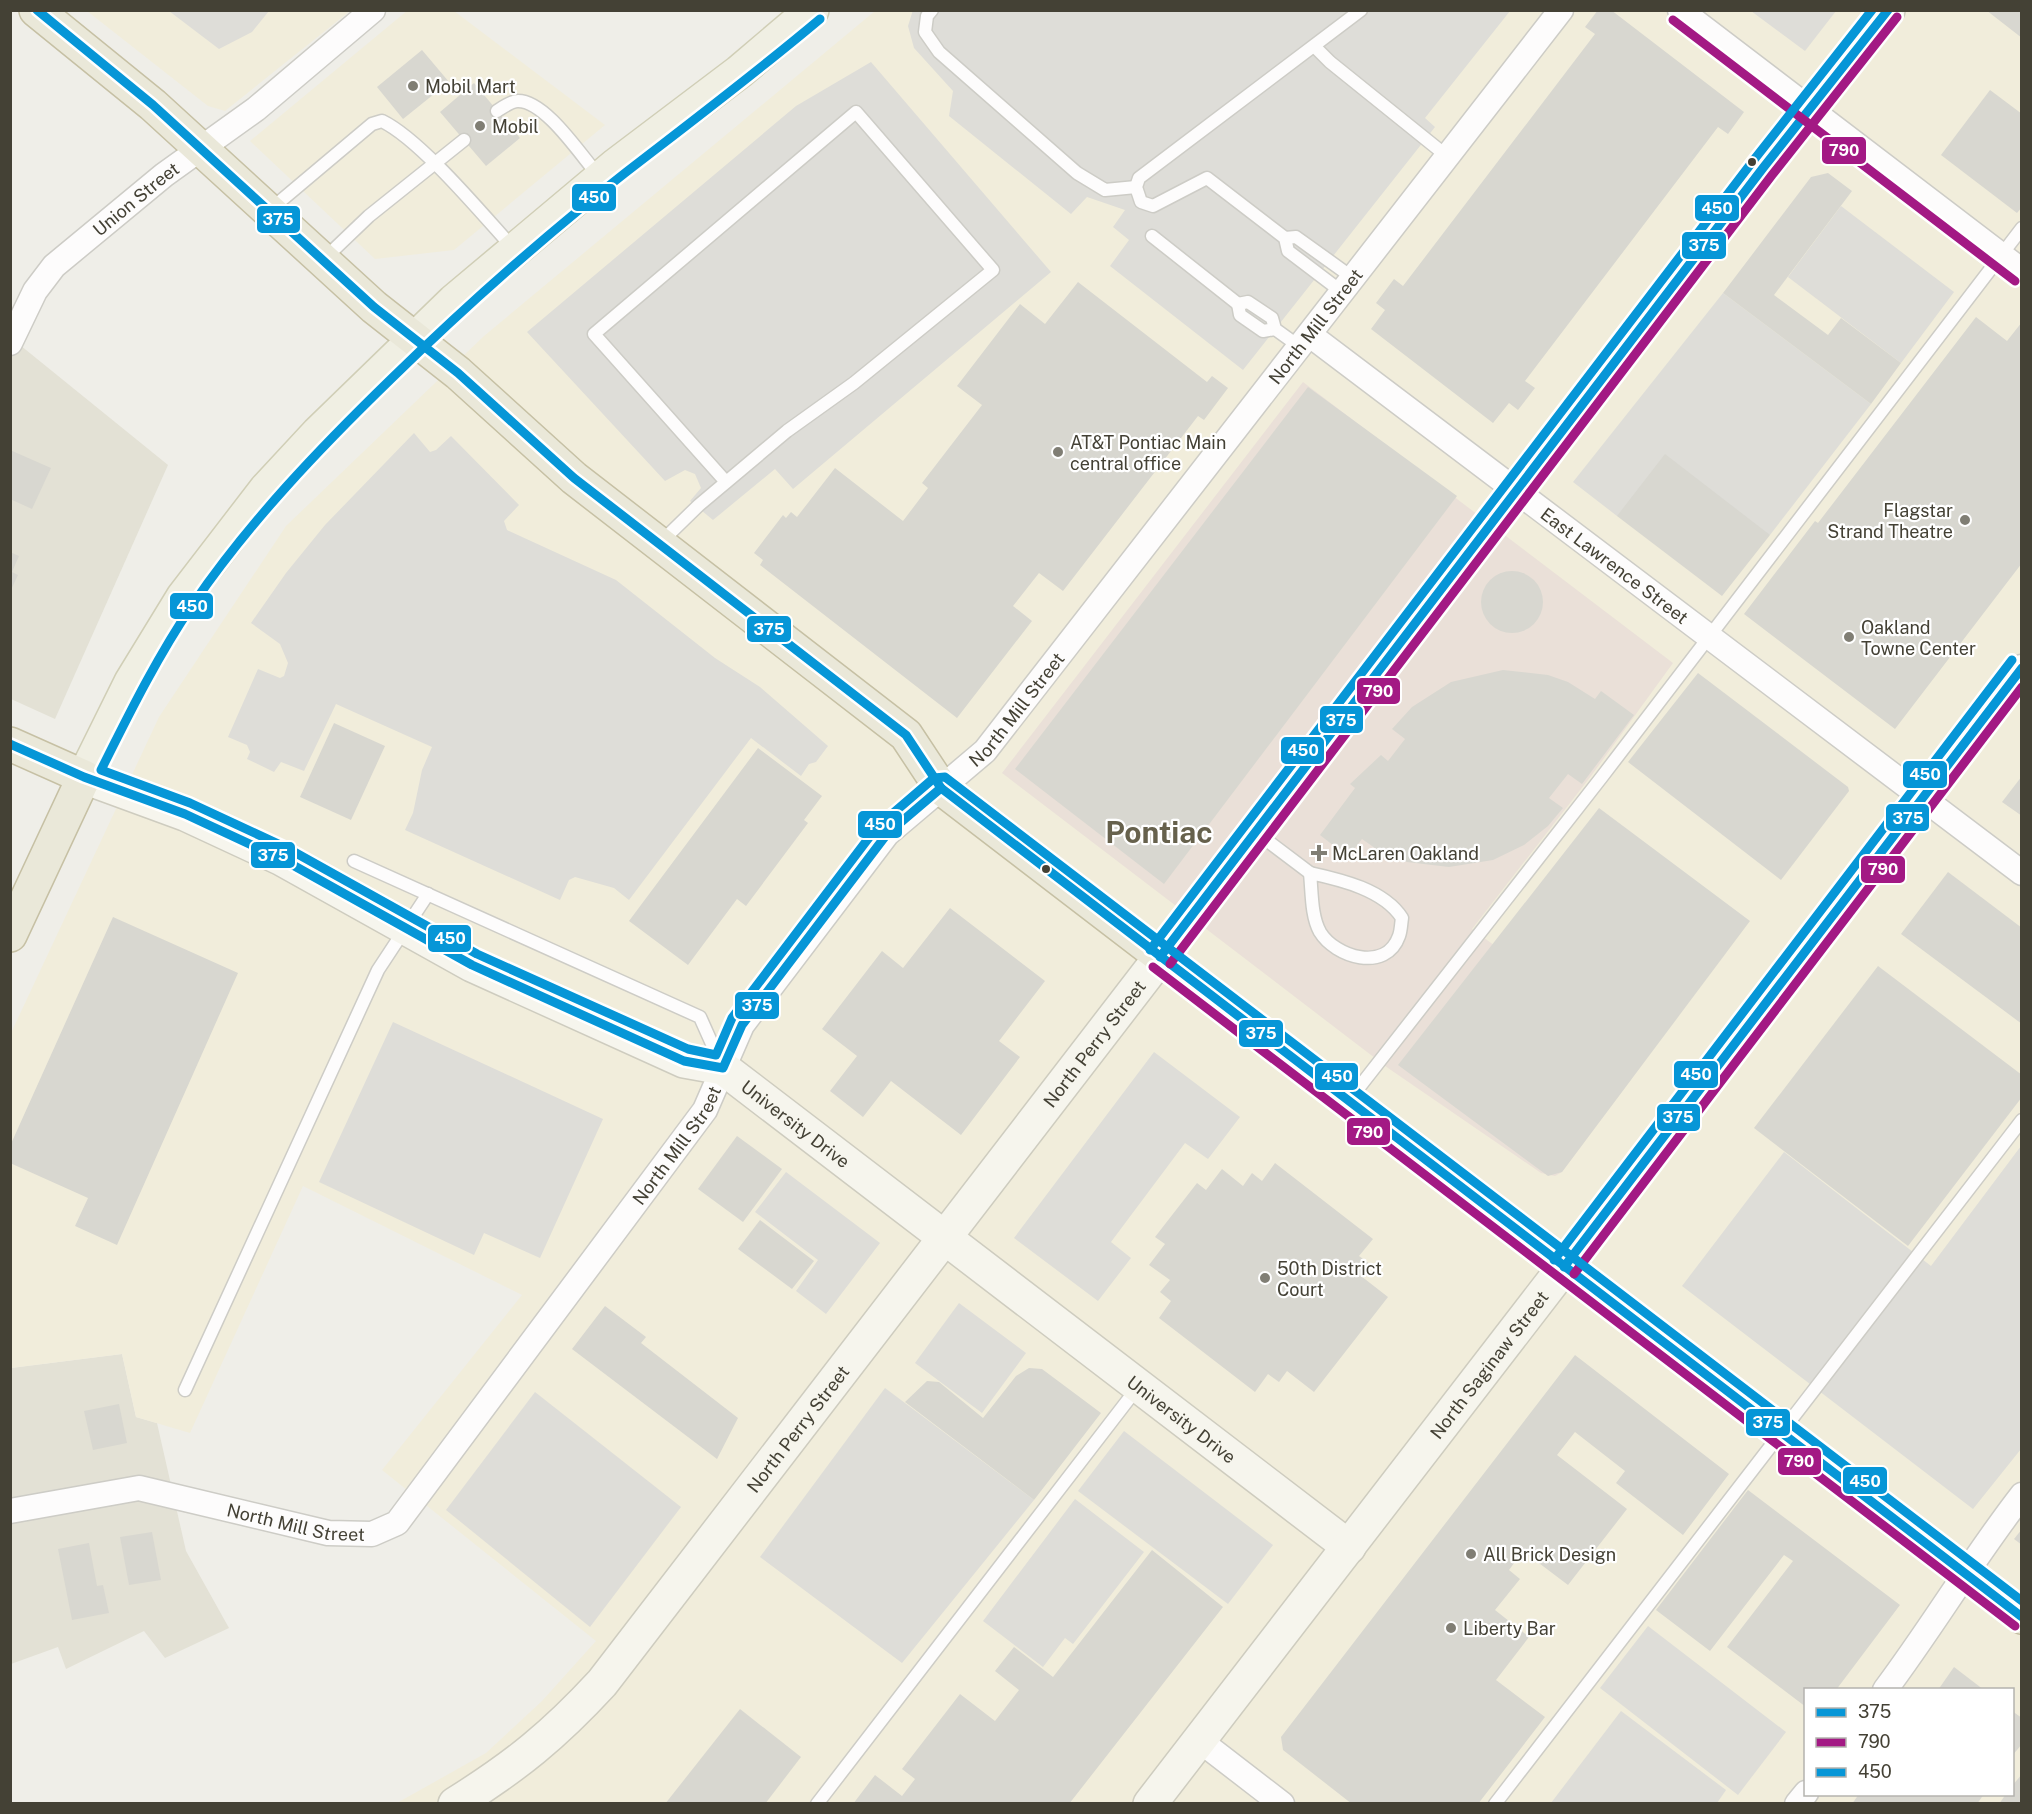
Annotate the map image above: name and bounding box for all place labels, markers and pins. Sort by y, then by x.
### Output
place label: Mobil Mart [425,76,516,97]
marker: Mobil Mart [406,79,420,93]
place label: Mobil [492,116,539,137]
marker: Mobil [473,119,487,133]
unlabelled marker [1746,156,1758,168]
place label: AT&T Pontiac Main central office [1070,432,1226,474]
marker: AT&T Pontiac Main central office [1051,445,1065,459]
place label: Flagstar Strand Theatre [1827,500,1953,542]
marker: Flagstar Strand Theatre [1958,513,1972,527]
place label: Oakland Towne Center [1861,617,1976,659]
marker: Oakland Towne Center [1842,630,1856,644]
place label: McLaren Oakland [1332,843,1479,864]
marker: McLaren Oakland [1310,844,1328,862]
unlabelled marker [1040,863,1052,875]
place label: 50th District Court [1277,1258,1382,1300]
marker: 50th District Court [1258,1271,1272,1285]
place label: All Brick Design [1483,1544,1616,1565]
marker: All Brick Design [1464,1547,1478,1561]
place label: Liberty Bar [1463,1618,1556,1639]
marker: Liberty Bar [1444,1621,1458,1635]

